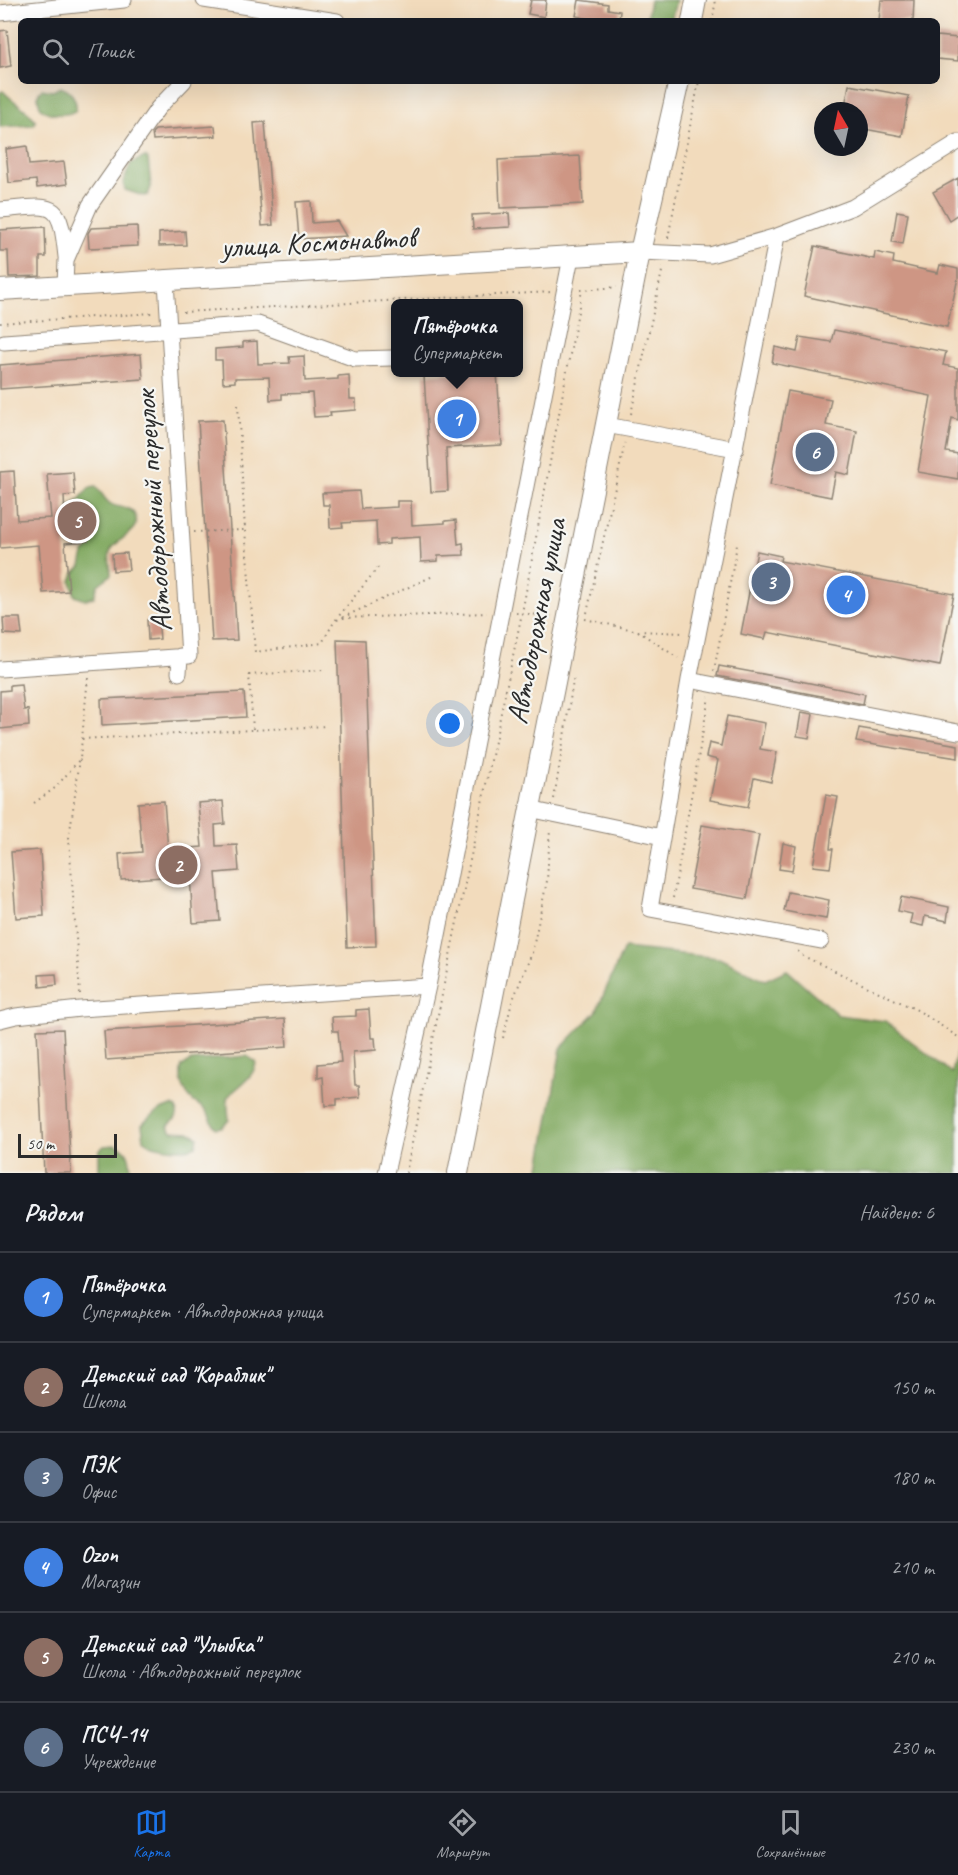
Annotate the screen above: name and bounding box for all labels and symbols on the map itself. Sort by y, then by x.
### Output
north arrow [814,102,868,156]
street label: улица Космонавтов [218,218,422,266]
street label: Автодорожный переулок [125,386,180,633]
pin: 1 [438,396,476,442]
pin: 6 [796,430,834,474]
pin: 5 [58,498,97,544]
street label: Автодорожная улица [497,513,575,727]
pin: 3 [752,560,790,604]
pin: 4 [826,572,866,618]
your location [435,709,464,738]
pin: 2 [158,842,198,888]
scale bar [18,1131,117,1158]

